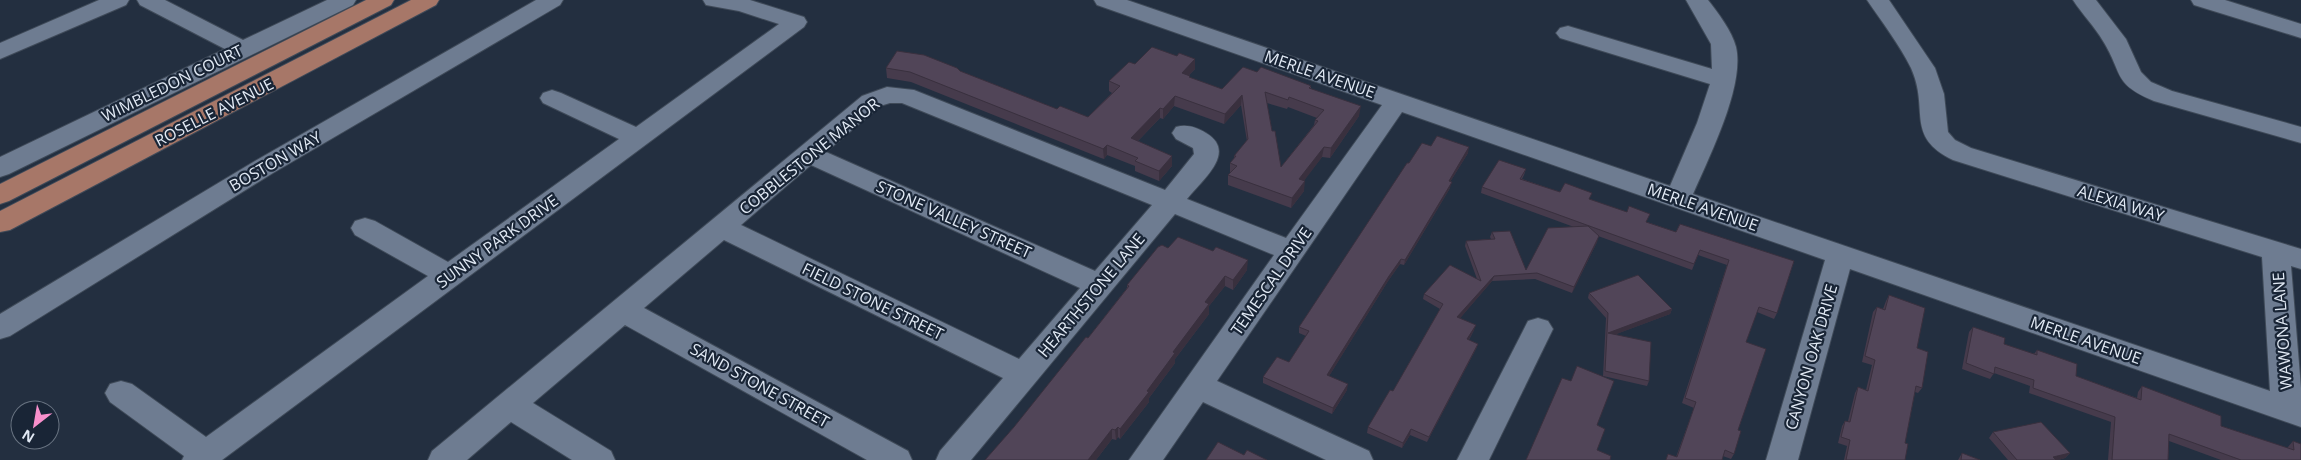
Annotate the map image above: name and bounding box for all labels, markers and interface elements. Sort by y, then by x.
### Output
street label: WIMBLEDON COURT [98,39,246,127]
street label: MERLE AVENUE [1262,45,1378,103]
street label: ROSELLE AVENUE [151,72,277,152]
street label: COBBLESTONE MANOR [734,92,884,219]
street label: BOSTON WAY [225,126,325,196]
street label: STONE VALLEY STREET [873,175,1035,263]
street label: MERLE AVENUE [1645,178,1761,236]
street label: ALEXIA WAY [2075,179,2167,227]
street label: SUNNY PARK DRIVE [432,189,562,293]
street label: TEMESCAL DRIVE [1226,223,1316,339]
street label: HEARTHSTONE LANE [1032,228,1150,362]
street label: FIELD STONE STREET [799,257,948,345]
street label: WAWONA LANE [2267,271,2297,391]
street label: CANYON OAK DRIVE [1780,282,1842,432]
street label: MERLE AVENUE [2028,311,2144,369]
street label: SAND STONE STREET [686,338,834,432]
north arrow [10,400,60,450]
text: N [18,425,38,448]

